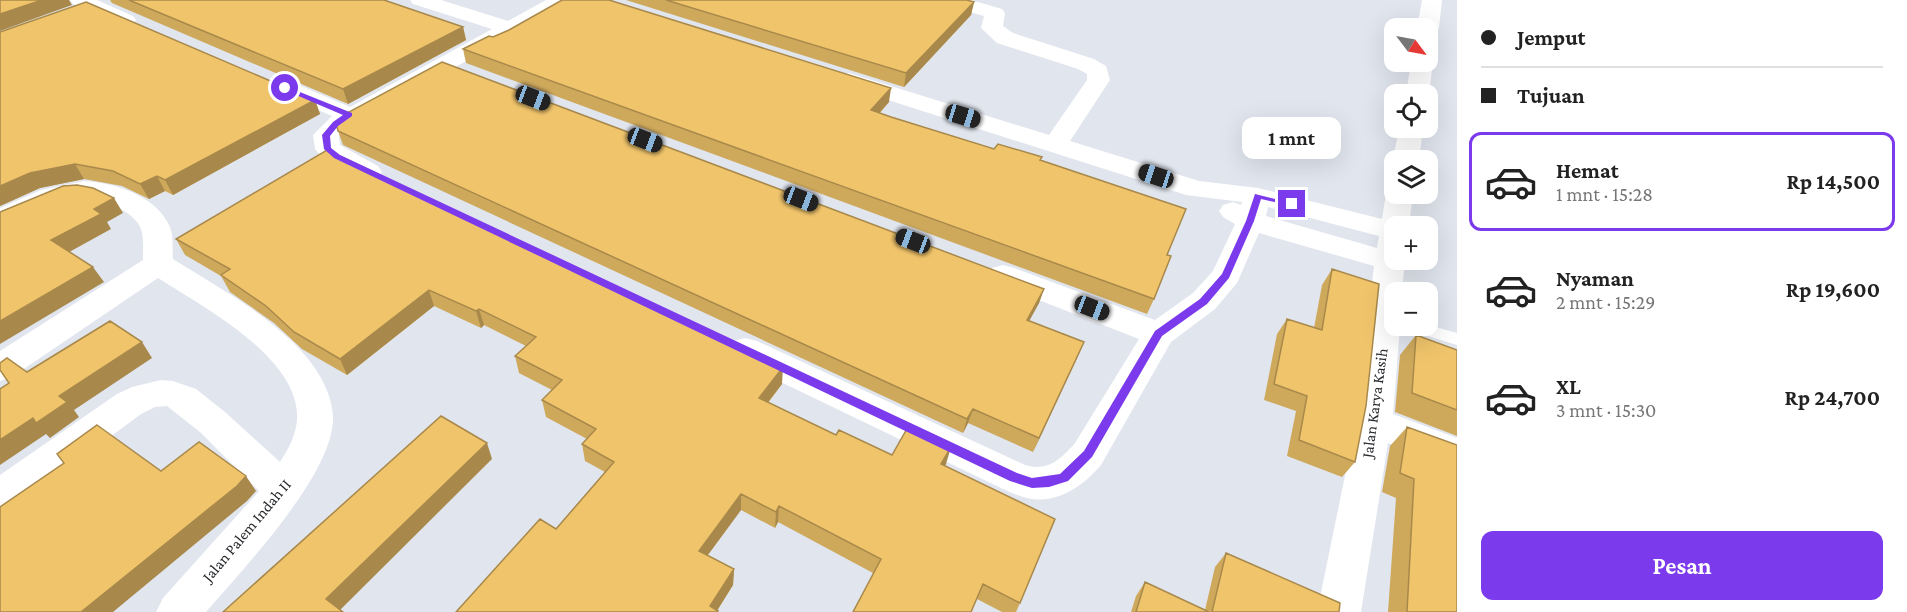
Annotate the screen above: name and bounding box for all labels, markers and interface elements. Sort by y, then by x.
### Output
north arrow [1384,18,1438,72]
map controls [1384,18,1438,336]
text: Jemput [1517,25,1586,50]
route start [271,74,298,101]
car [513,83,553,113]
text: Tujuan [1517,83,1585,108]
button: locate [1384,84,1438,138]
car [943,102,983,130]
callout: 1 mnt [1242,117,1342,159]
car [625,125,665,155]
text: 1 mnt [1268,127,1315,149]
button: layers [1384,150,1438,204]
icon: car [1484,155,1538,209]
text: Hemat [1556,158,1619,183]
car [1136,162,1176,190]
text: Rp 14,500 [1787,169,1880,194]
text: 1 mnt · 15:28 [1556,183,1653,205]
car [781,184,821,214]
route end [1278,190,1305,217]
button: + [1384,216,1438,270]
car [893,226,933,256]
icon: car [1484,263,1538,317]
text: Nyaman [1556,266,1634,291]
text: Rp 19,600 [1786,277,1880,302]
button: − [1384,282,1438,336]
text: 2 mnt · 15:29 [1556,291,1655,313]
car [1072,293,1112,323]
street label: Jalan Karya Kasih [1358,347,1392,461]
icon: car [1484,371,1538,425]
text: XL [1556,374,1581,399]
text: Rp 24,700 [1785,385,1880,410]
text: 3 mnt · 15:30 [1556,399,1656,421]
street label: Jalan Palem Indah II [197,476,295,587]
button: Pesan [1481,531,1883,600]

